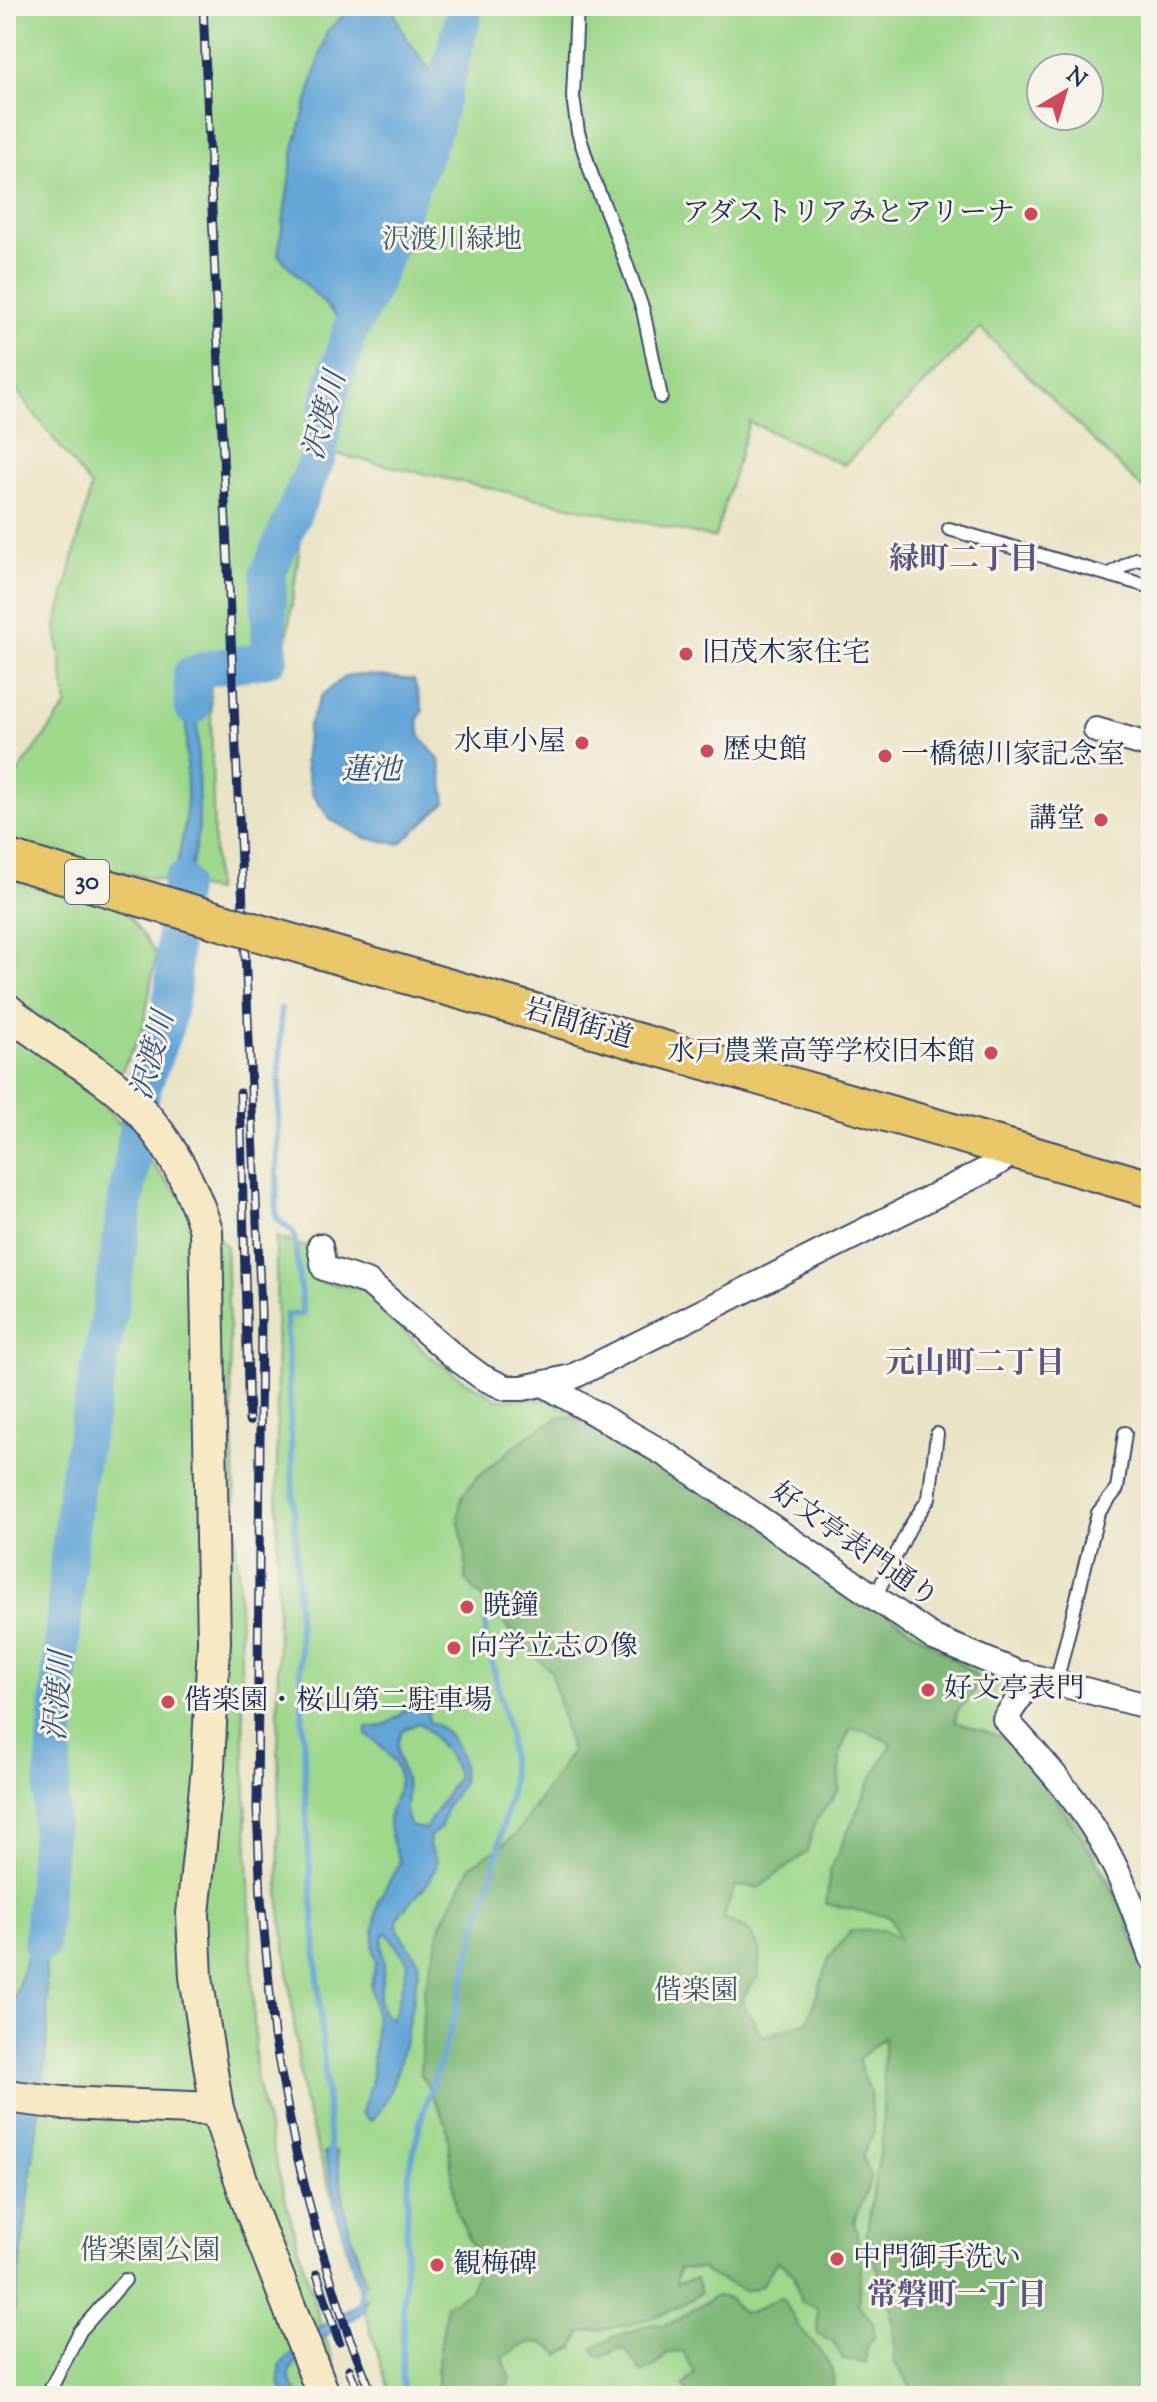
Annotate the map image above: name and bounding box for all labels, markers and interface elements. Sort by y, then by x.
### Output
north arrow [1025,52,1105,132]
text: N [1059,61,1093,97]
place label: アダストリアみとアリーナ [682,194,1015,234]
marker: アダストリアみとアリーナ [1022,205,1040,223]
park label: 沢渡川緑地 [382,221,522,261]
water label: 沢渡川 [294,364,359,465]
district label: 緑町二丁目 [889,539,1039,582]
place label: 旧茂木家住宅 [702,634,870,674]
marker: 旧茂木家住宅 [677,645,695,663]
place label: 水車小屋 [454,723,566,763]
place label: 歴史館 [723,731,807,771]
marker: 水車小屋 [573,734,591,752]
place label: 一橋徳川家記念室 [901,736,1125,776]
marker: 歴史館 [698,742,716,760]
marker: 一橋徳川家記念室 [876,747,894,765]
water label: 蓮池 [341,750,404,793]
place label: 講堂 [1029,800,1085,840]
marker: 講堂 [1092,811,1110,829]
road number: 30 [65,860,109,904]
street label: 岩間街道 [519,990,637,1060]
water label: 沢渡川 [122,1004,187,1105]
place label: 水戸農業高等学校旧本館 [667,1033,975,1073]
marker: 水戸農業高等学校旧本館 [982,1044,1000,1062]
district label: 元山町二丁目 [885,1343,1065,1386]
street label: 好文亭表門通り [762,1473,946,1619]
place label: 暁鐘 [483,1587,539,1627]
marker: 暁鐘 [458,1598,476,1616]
place label: 向学立志の像 [470,1628,638,1668]
marker: 向学立志の像 [445,1639,463,1657]
water label: 沢渡川 [35,1647,85,1742]
place label: 好文亭表門 [944,1670,1084,1710]
marker: 好文亭表門 [919,1681,937,1699]
place label: 偕楽園・桜山第二駐車場 [184,1682,492,1722]
marker: 偕楽園・桜山第二駐車場 [159,1693,177,1711]
park label: 偕楽園 [654,1972,738,2012]
park label: 偕楽園公園 [80,2232,220,2272]
place label: 中門御手洗い [853,2239,1021,2279]
place label: 観梅碑 [453,2245,537,2285]
marker: 中門御手洗い [828,2250,846,2268]
marker: 観梅碑 [428,2256,446,2274]
district label: 常磐町一丁目 [867,2275,1047,2318]

